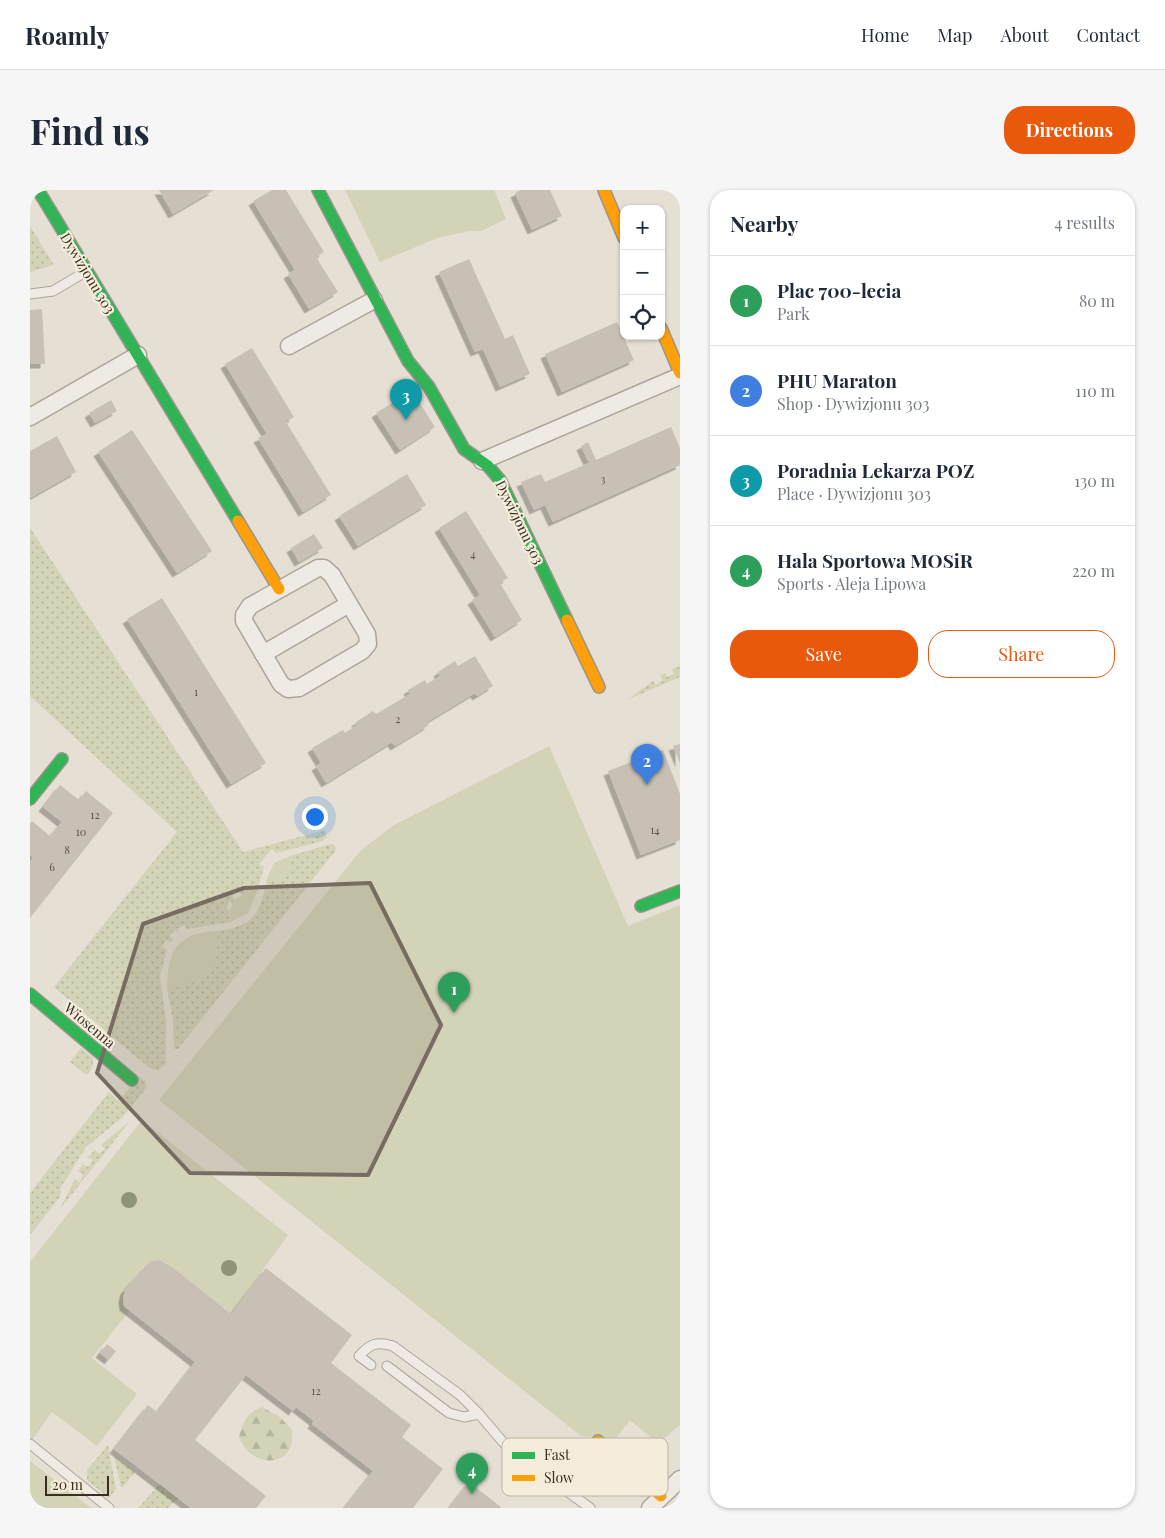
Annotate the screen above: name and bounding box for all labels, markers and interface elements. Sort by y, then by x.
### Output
text: Roamly [25,19,109,51]
text: Home [861,23,909,47]
text: Map [937,23,972,47]
text: About [1000,23,1049,47]
text: Contact [1077,23,1140,47]
button: Directions [1004,106,1135,154]
text: Find us [30,107,150,154]
map controls [620,205,665,340]
button: + [620,205,665,250]
text: Nearby [730,209,799,237]
text: 4 results [1054,212,1115,233]
street label: Dywizjonu 303 [56,229,120,317]
button: − [620,250,665,295]
text: Plac 700-lecia [777,277,901,303]
text: 1 [743,290,749,311]
text: 80 m [1079,290,1115,311]
button: locate [620,295,665,340]
text: Park [777,303,810,324]
text: PHU Maraton [777,367,897,393]
pin: 3 [390,379,422,420]
text: 2 [742,380,750,401]
text: 110 m [1075,380,1115,401]
text: Shop · Dywizjonu 303 [777,393,929,414]
text: Poradnia Lekarza POZ [777,457,974,483]
text: 3 [742,470,750,491]
text: 130 m [1074,470,1115,491]
house number: 3 [601,471,606,486]
street label: Dywizjonu 303 [491,477,549,567]
text: Place · Dywizjonu 303 [777,483,931,504]
house number: 4 [470,546,476,561]
text: Hala Sportowa MOSiR [777,547,973,573]
text: 4 [742,560,750,581]
text: 220 m [1072,560,1115,581]
text: Sports · Aleja Lipowa [777,573,926,594]
button: Save [730,630,918,678]
button: Share [928,630,1115,678]
house number: 1 [194,684,198,699]
house number: 2 [395,711,401,726]
pin: 2 [631,744,663,785]
your location [302,804,328,830]
house number: 12 [90,807,100,822]
house number: 14 [650,822,660,837]
house number: 10 [76,824,87,839]
house number: 8 [64,842,70,857]
house number: 6 [49,859,55,874]
pin: 1 [438,972,470,1013]
street label: Wiosenna [60,997,120,1052]
house number: 12 [311,1383,321,1398]
legend [502,1438,668,1496]
text: Fast [544,1445,571,1464]
pin: 4 [456,1453,488,1494]
text: Slow [544,1468,574,1487]
scale bar [45,1473,109,1496]
text: 20 m [52,1475,83,1494]

